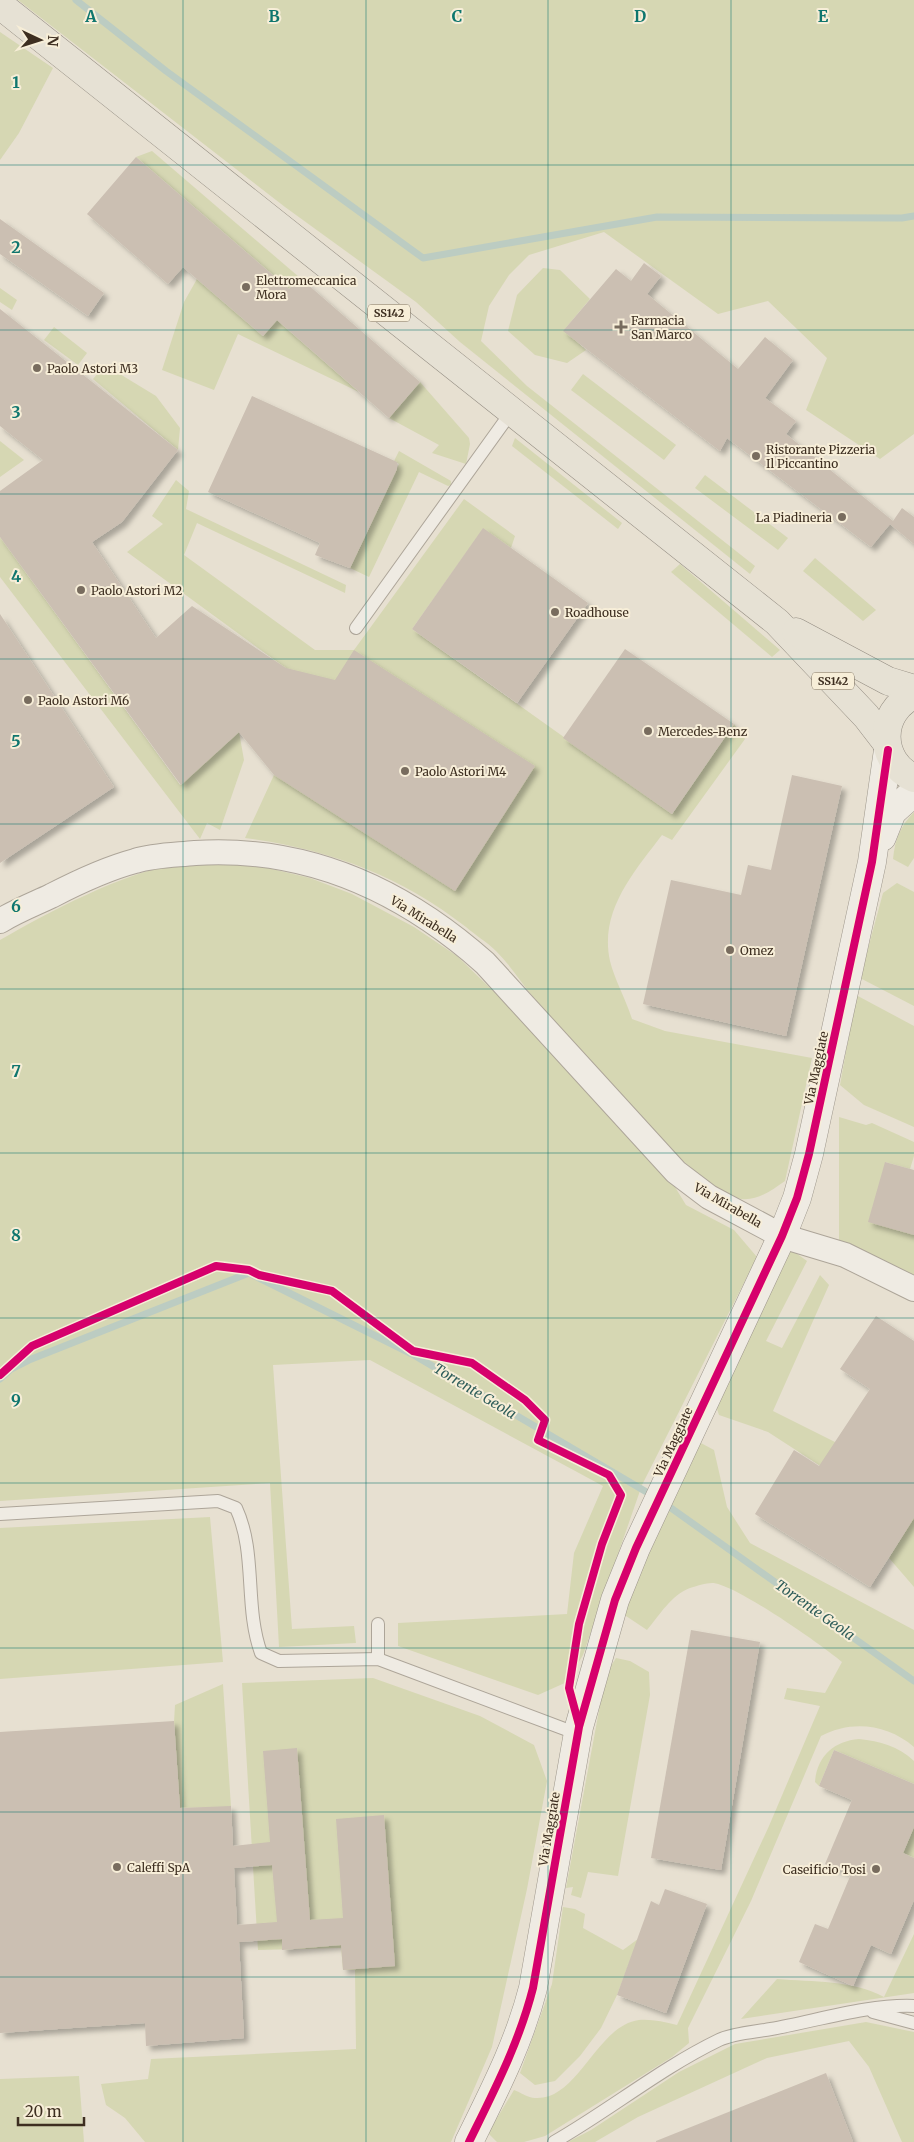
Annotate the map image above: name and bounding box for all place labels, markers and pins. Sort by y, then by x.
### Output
place label: Elettromeccanica Mora [256,273,357,302]
marker: Elettromeccanica Mora [240,281,252,293]
place label: Farmacia San Marco [631,313,692,342]
marker: Farmacia San Marco [615,321,627,333]
place label: Paolo Astori M3 [47,361,138,376]
marker: Paolo Astori M3 [31,362,43,374]
place label: Ristorante Pizzeria Il Piccantino [766,442,876,471]
marker: Ristorante Pizzeria Il Piccantino [750,450,762,462]
place label: La Piadineria [756,510,833,525]
marker: La Piadineria [836,511,848,523]
place label: Paolo Astori M2 [91,583,182,598]
marker: Paolo Astori M2 [75,584,87,596]
place label: Roadhouse [565,605,629,620]
marker: Roadhouse [549,606,561,618]
place label: Paolo Astori M6 [38,693,129,708]
marker: Paolo Astori M6 [22,694,34,706]
place label: Mercedes-Benz [658,724,748,739]
marker: Mercedes-Benz [642,725,654,737]
place label: Paolo Astori M4 [415,764,507,779]
marker: Paolo Astori M4 [399,765,411,777]
place label: Omez [740,943,774,958]
marker: Omez [724,944,736,956]
place label: Caleffi SpA [127,1860,191,1875]
marker: Caleffi SpA [111,1861,123,1873]
place label: Caseificio Tosi [783,1862,866,1877]
marker: Caseificio Tosi [870,1863,882,1875]

